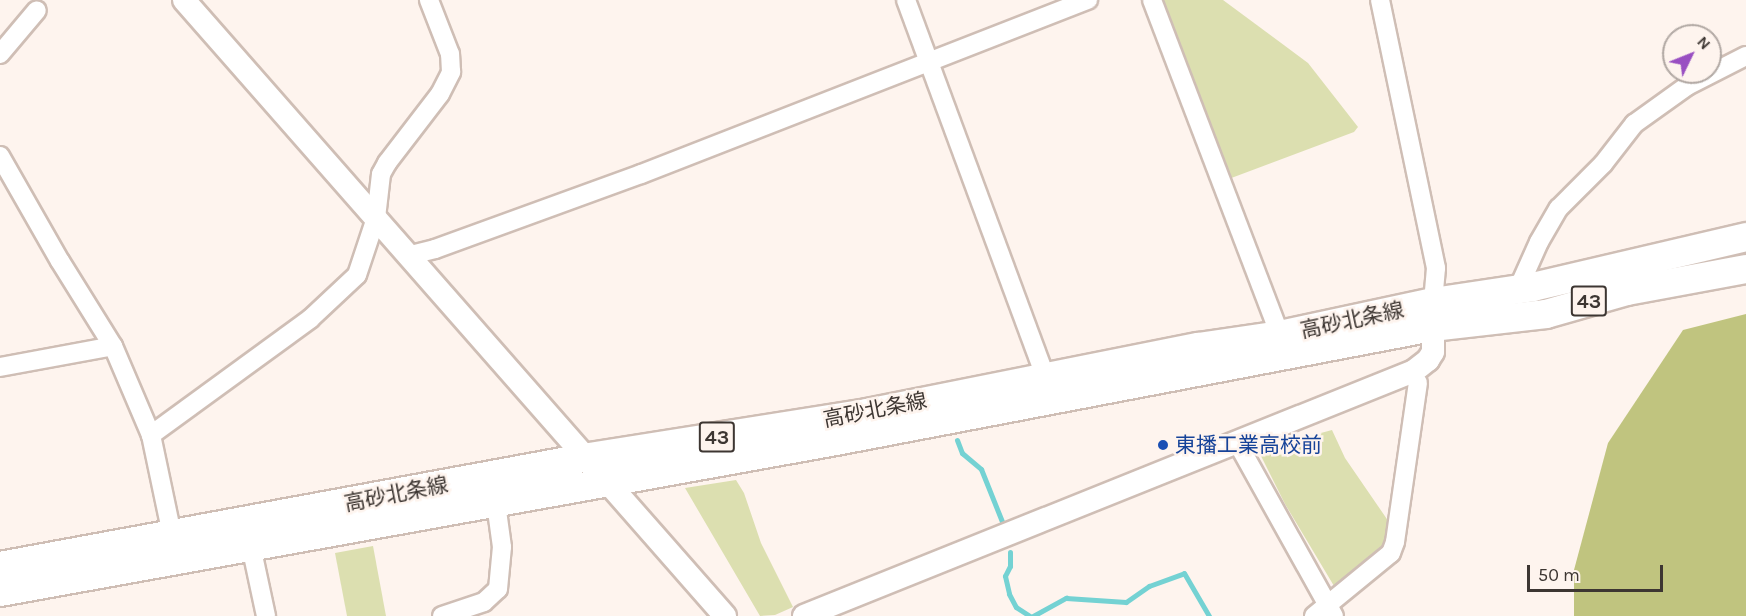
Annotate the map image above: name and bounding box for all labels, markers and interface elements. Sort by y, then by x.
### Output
north arrow [1662,24,1722,84]
text: N [1693,32,1715,53]
road number: 43 [1570,284,1608,318]
street label: 高砂北条線 [1298,297,1406,343]
street label: 高砂北条線 [821,388,929,432]
road number: 43 [698,420,736,454]
place label: 東播工業高校前 [1175,432,1322,458]
marker: 東播工業高校前 [1156,438,1170,452]
street label: 高砂北条線 [342,472,450,516]
scale bar [1530,553,1666,591]
text: 50 m [1538,564,1580,586]

